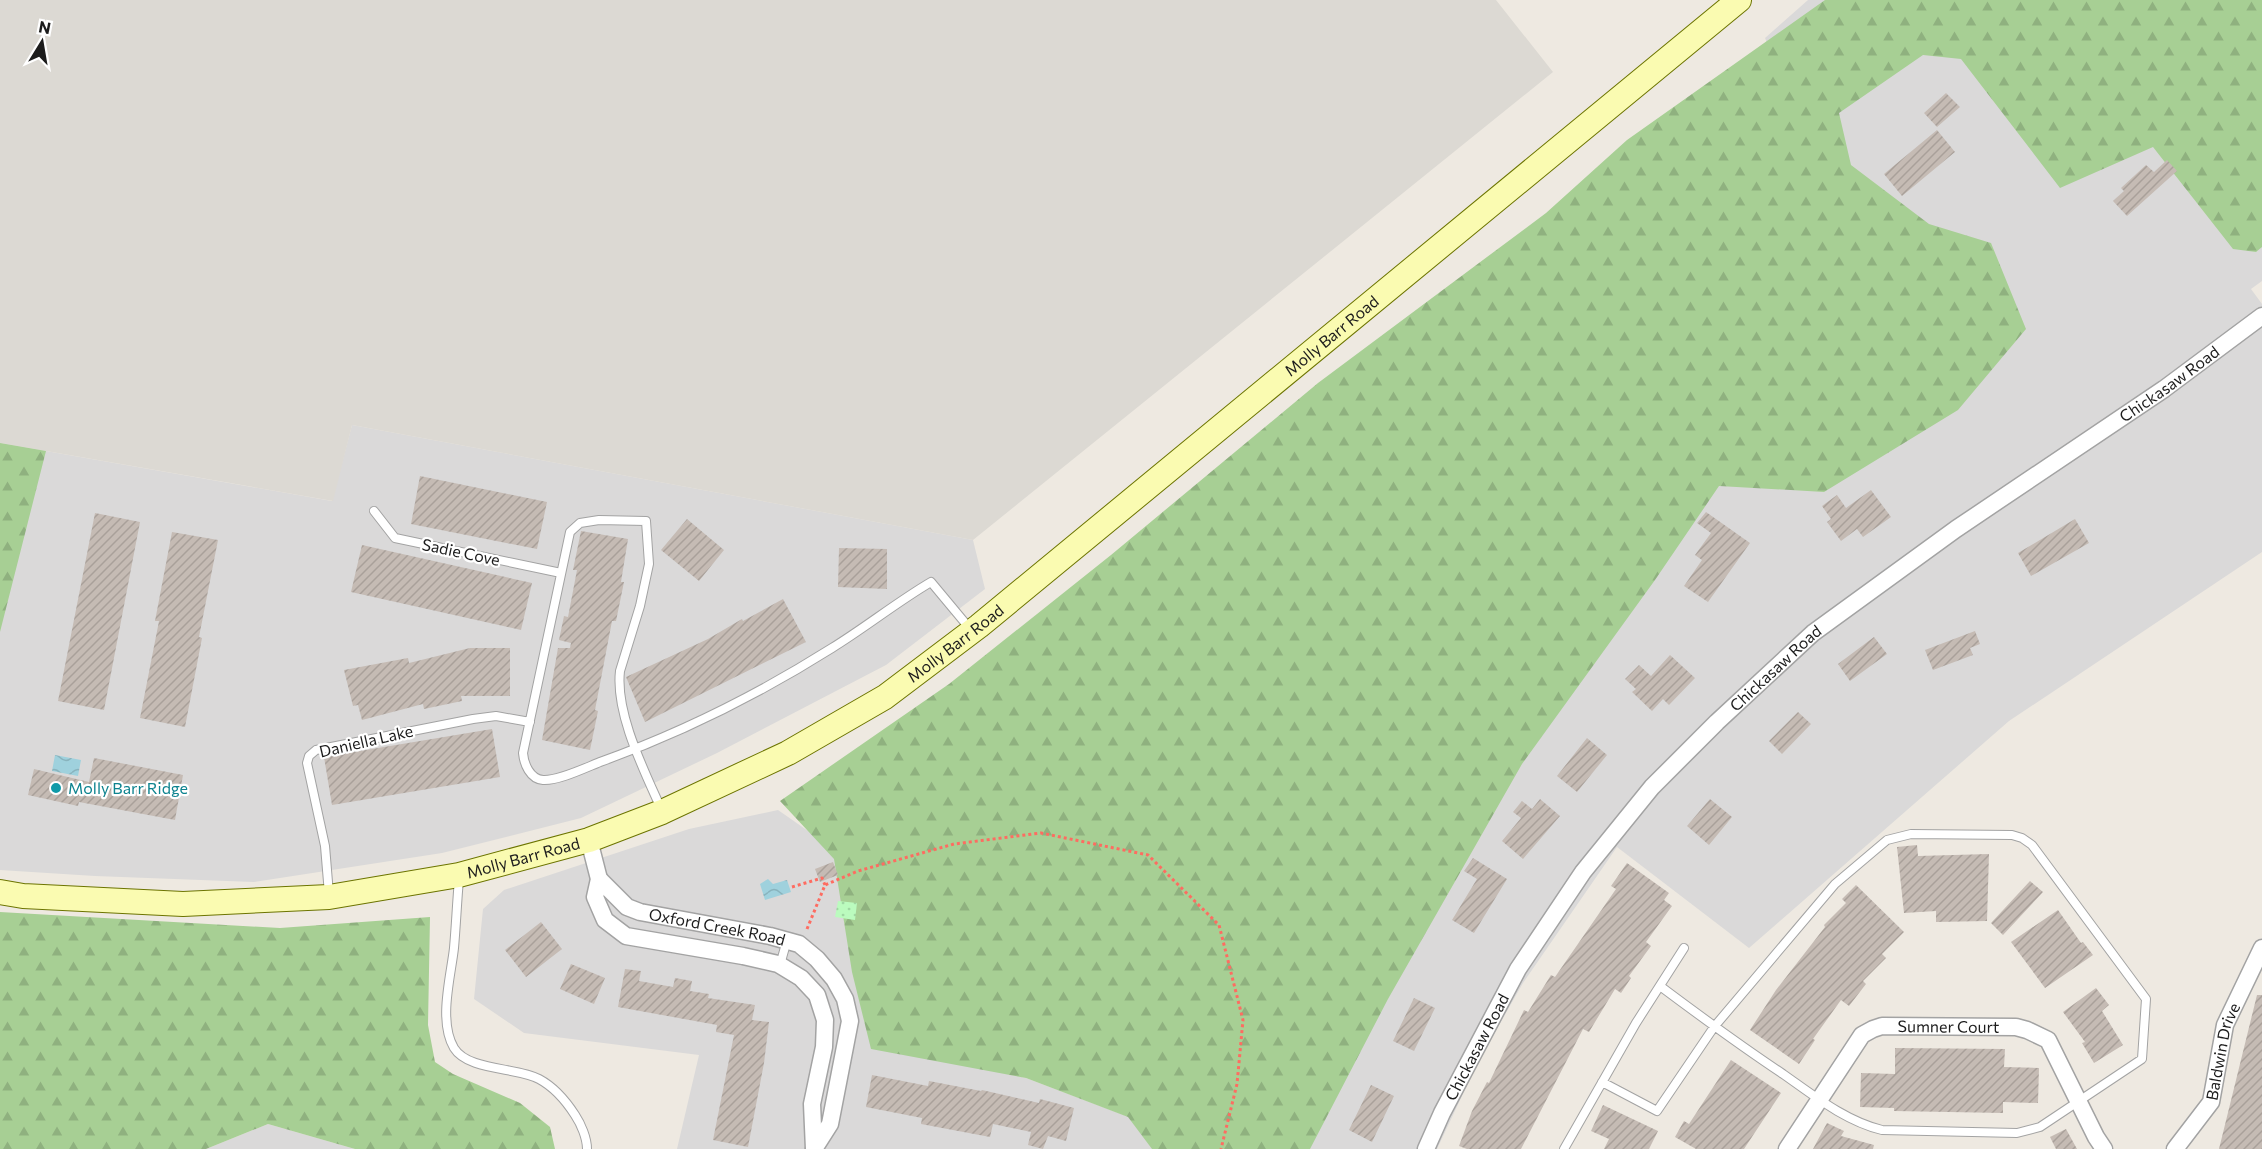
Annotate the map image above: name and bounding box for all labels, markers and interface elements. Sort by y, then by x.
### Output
north arrow [12,12,72,72]
text: N [37,16,53,37]
street label: Molly Barr Road [1280,291,1382,380]
street label: Chickasaw Road [2115,341,2222,425]
street label: Sadie Cove [420,534,502,569]
street label: Molly Barr Road [903,600,1007,686]
street label: Chickasaw Road [1725,620,1825,715]
street label: Daniella Lake [317,720,415,761]
place label: Molly Barr Ridge [68,778,188,797]
marker: Molly Barr Ridge [49,781,63,795]
street label: Molly Barr Road [464,833,582,882]
street label: Oxford Creek Road [647,904,788,949]
street label: Chickasaw Road [1440,990,1512,1103]
street label: Baldwin Drive [2201,999,2243,1102]
street label: Sumner Court [1898,1016,2000,1036]

